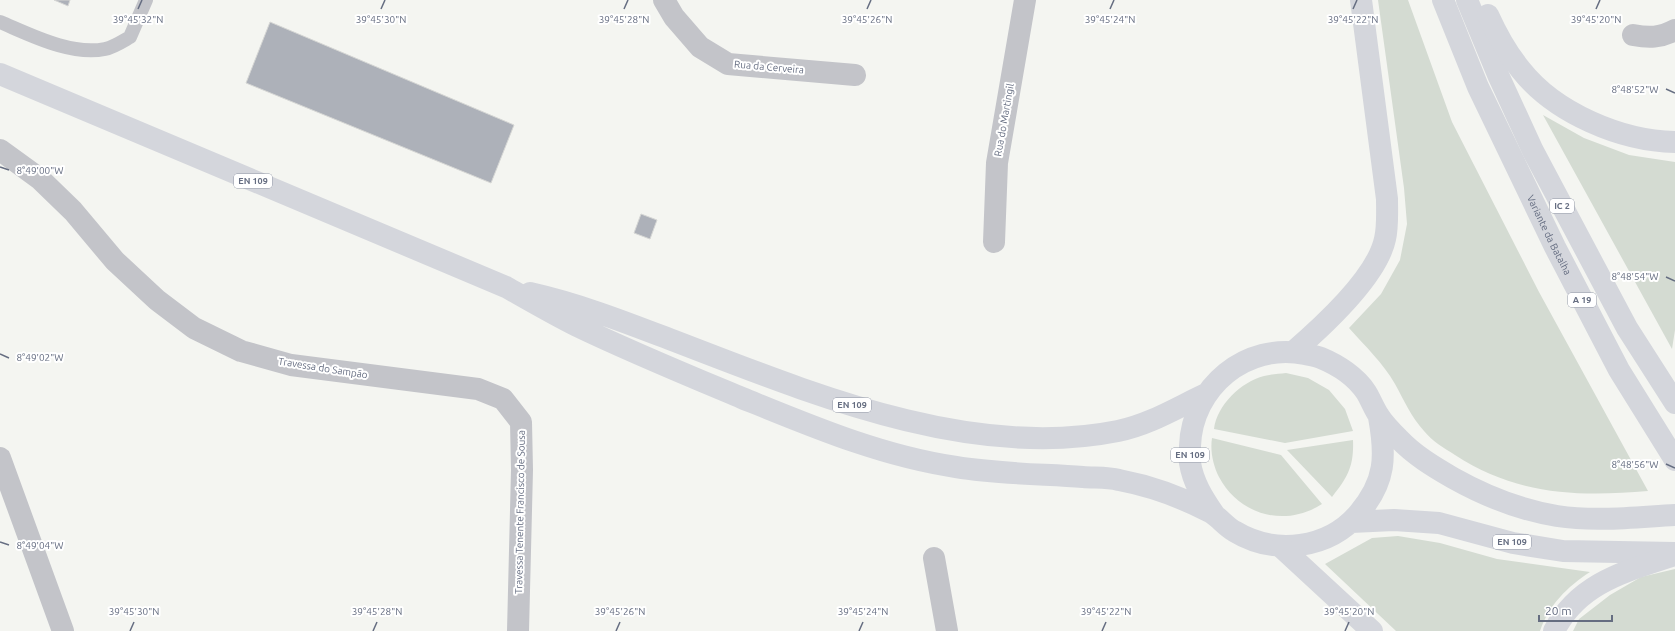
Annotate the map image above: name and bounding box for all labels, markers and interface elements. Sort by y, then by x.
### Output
text: 39°45'32"N [113,14,163,25]
text: 39°45'30"N [356,14,406,25]
text: 39°45'28"N [599,14,649,25]
text: 39°45'26"N [842,14,892,25]
text: 39°45'24"N [1085,14,1135,25]
text: 39°45'22"N [1328,14,1378,25]
text: 39°45'20"N [1571,14,1621,25]
street label: Rua da Cerveira [734,58,804,76]
street label: Rua do Martingil [992,82,1016,157]
text: 8°48'52"W [1611,84,1659,95]
text: 8°49'00"W [16,165,64,176]
road number: EN 109 [234,174,272,188]
street label: Variante da Batalha [1525,193,1574,277]
road number: IC 2 [1550,199,1574,213]
text: 8°48'54"W [1611,271,1659,282]
road number: A 19 [1568,293,1596,307]
text: 8°49'02"W [16,352,64,363]
street label: Travessa do Sampão [277,355,369,381]
road number: EN 109 [833,398,871,412]
street label: Travessa Tenente Francisco de Sousa [513,430,527,594]
road number: EN 109 [1171,448,1209,462]
text: 8°48'56"W [1611,459,1659,470]
road number: EN 109 [1493,535,1531,549]
text: 8°49'04"W [16,540,64,551]
scale bar [1539,597,1612,623]
text: 20 m [1545,604,1572,617]
text: 39°45'30"N [109,606,159,617]
text: 39°45'28"N [352,606,402,617]
text: 39°45'26"N [595,606,645,617]
text: 39°45'24"N [838,606,888,617]
text: 39°45'22"N [1081,606,1131,617]
text: 39°45'20"N [1324,606,1374,617]

